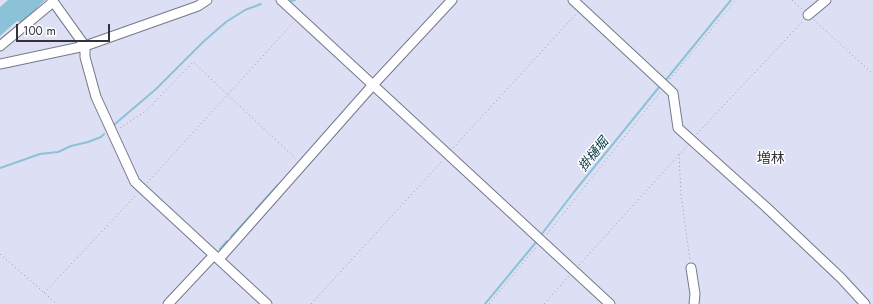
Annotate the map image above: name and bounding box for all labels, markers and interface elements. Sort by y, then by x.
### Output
scale bar [18,16,112,42]
text: 100 m [23,22,56,40]
water label: 掛樋堀 [576,135,612,175]
district label: 増林 [757,152,785,168]

